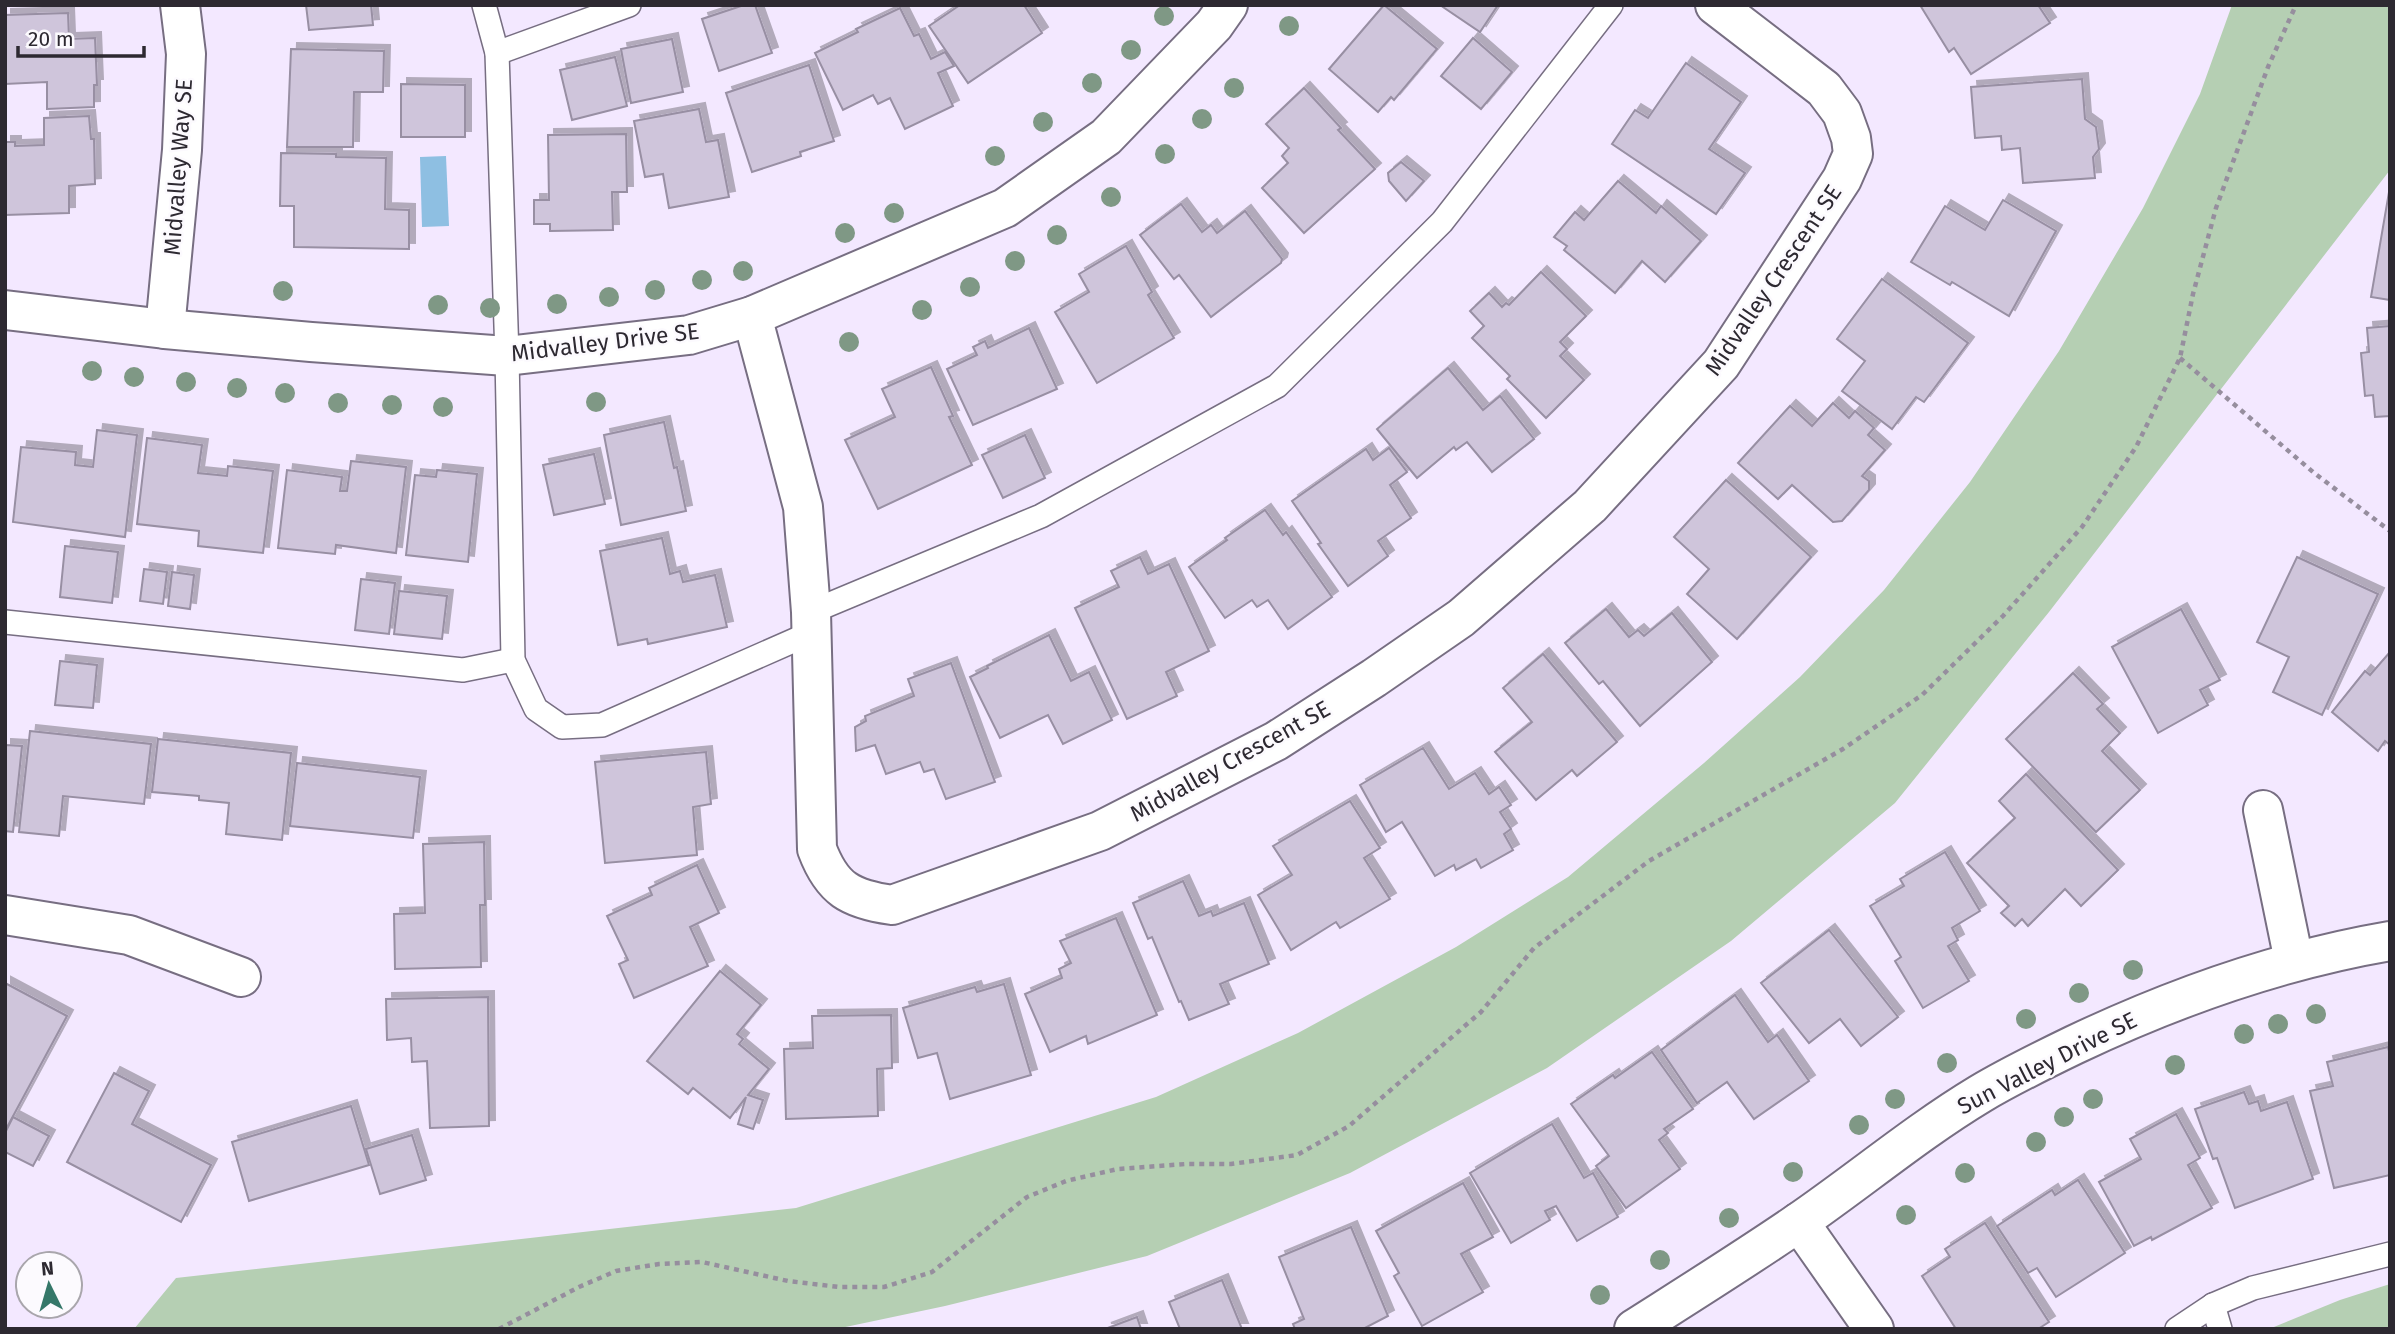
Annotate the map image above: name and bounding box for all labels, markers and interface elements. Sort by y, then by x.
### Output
scale bar [18,14,144,58]
text: 20 m [28,26,74,52]
street label: Midvalley Way SE [158,78,198,256]
street label: Midvalley Crescent SE [1699,179,1847,381]
street label: Midvalley Drive SE [509,317,701,367]
street label: Midvalley Crescent SE [1125,694,1335,828]
street label: Sun Valley Drive SE [1953,1006,2141,1120]
north arrow [14,1250,84,1320]
text: N [40,1257,55,1281]

